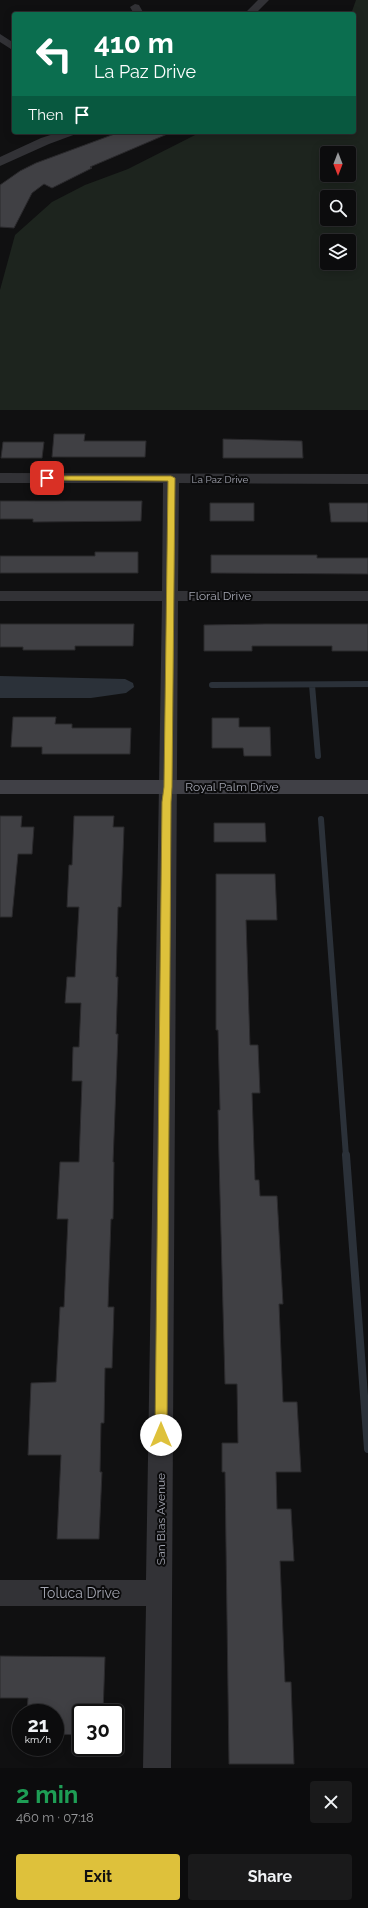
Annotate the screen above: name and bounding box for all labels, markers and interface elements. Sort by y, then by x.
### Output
text: 410 m [94,27,174,60]
icon: left [28,28,80,80]
text: La Paz Drive [94,61,196,82]
icon: arrive [71,104,93,126]
text: Then [28,106,63,124]
north arrow [320,146,356,182]
map controls [320,146,356,270]
button: search [320,190,356,226]
button: layers [320,234,356,270]
pin [30,461,64,495]
icon: arrive [36,467,58,489]
street label: La Paz Drive [192,474,249,485]
street label: Floral Drive [189,589,251,603]
street label: Royal Palm Drive [185,780,279,794]
position arrow [140,1414,182,1456]
street label: San Blas Avenue [154,1473,168,1565]
street label: Toluca Drive [40,1585,120,1601]
speed limit sign: 30 [72,1704,124,1756]
text: 21 [27,1713,49,1737]
text: km/h [25,1734,51,1745]
text: 2 min [16,1780,78,1809]
button: close [310,1781,352,1823]
text: 460 m · 07:18 [16,1810,94,1825]
button: Exit [16,1854,180,1900]
button: Share [188,1854,352,1900]

